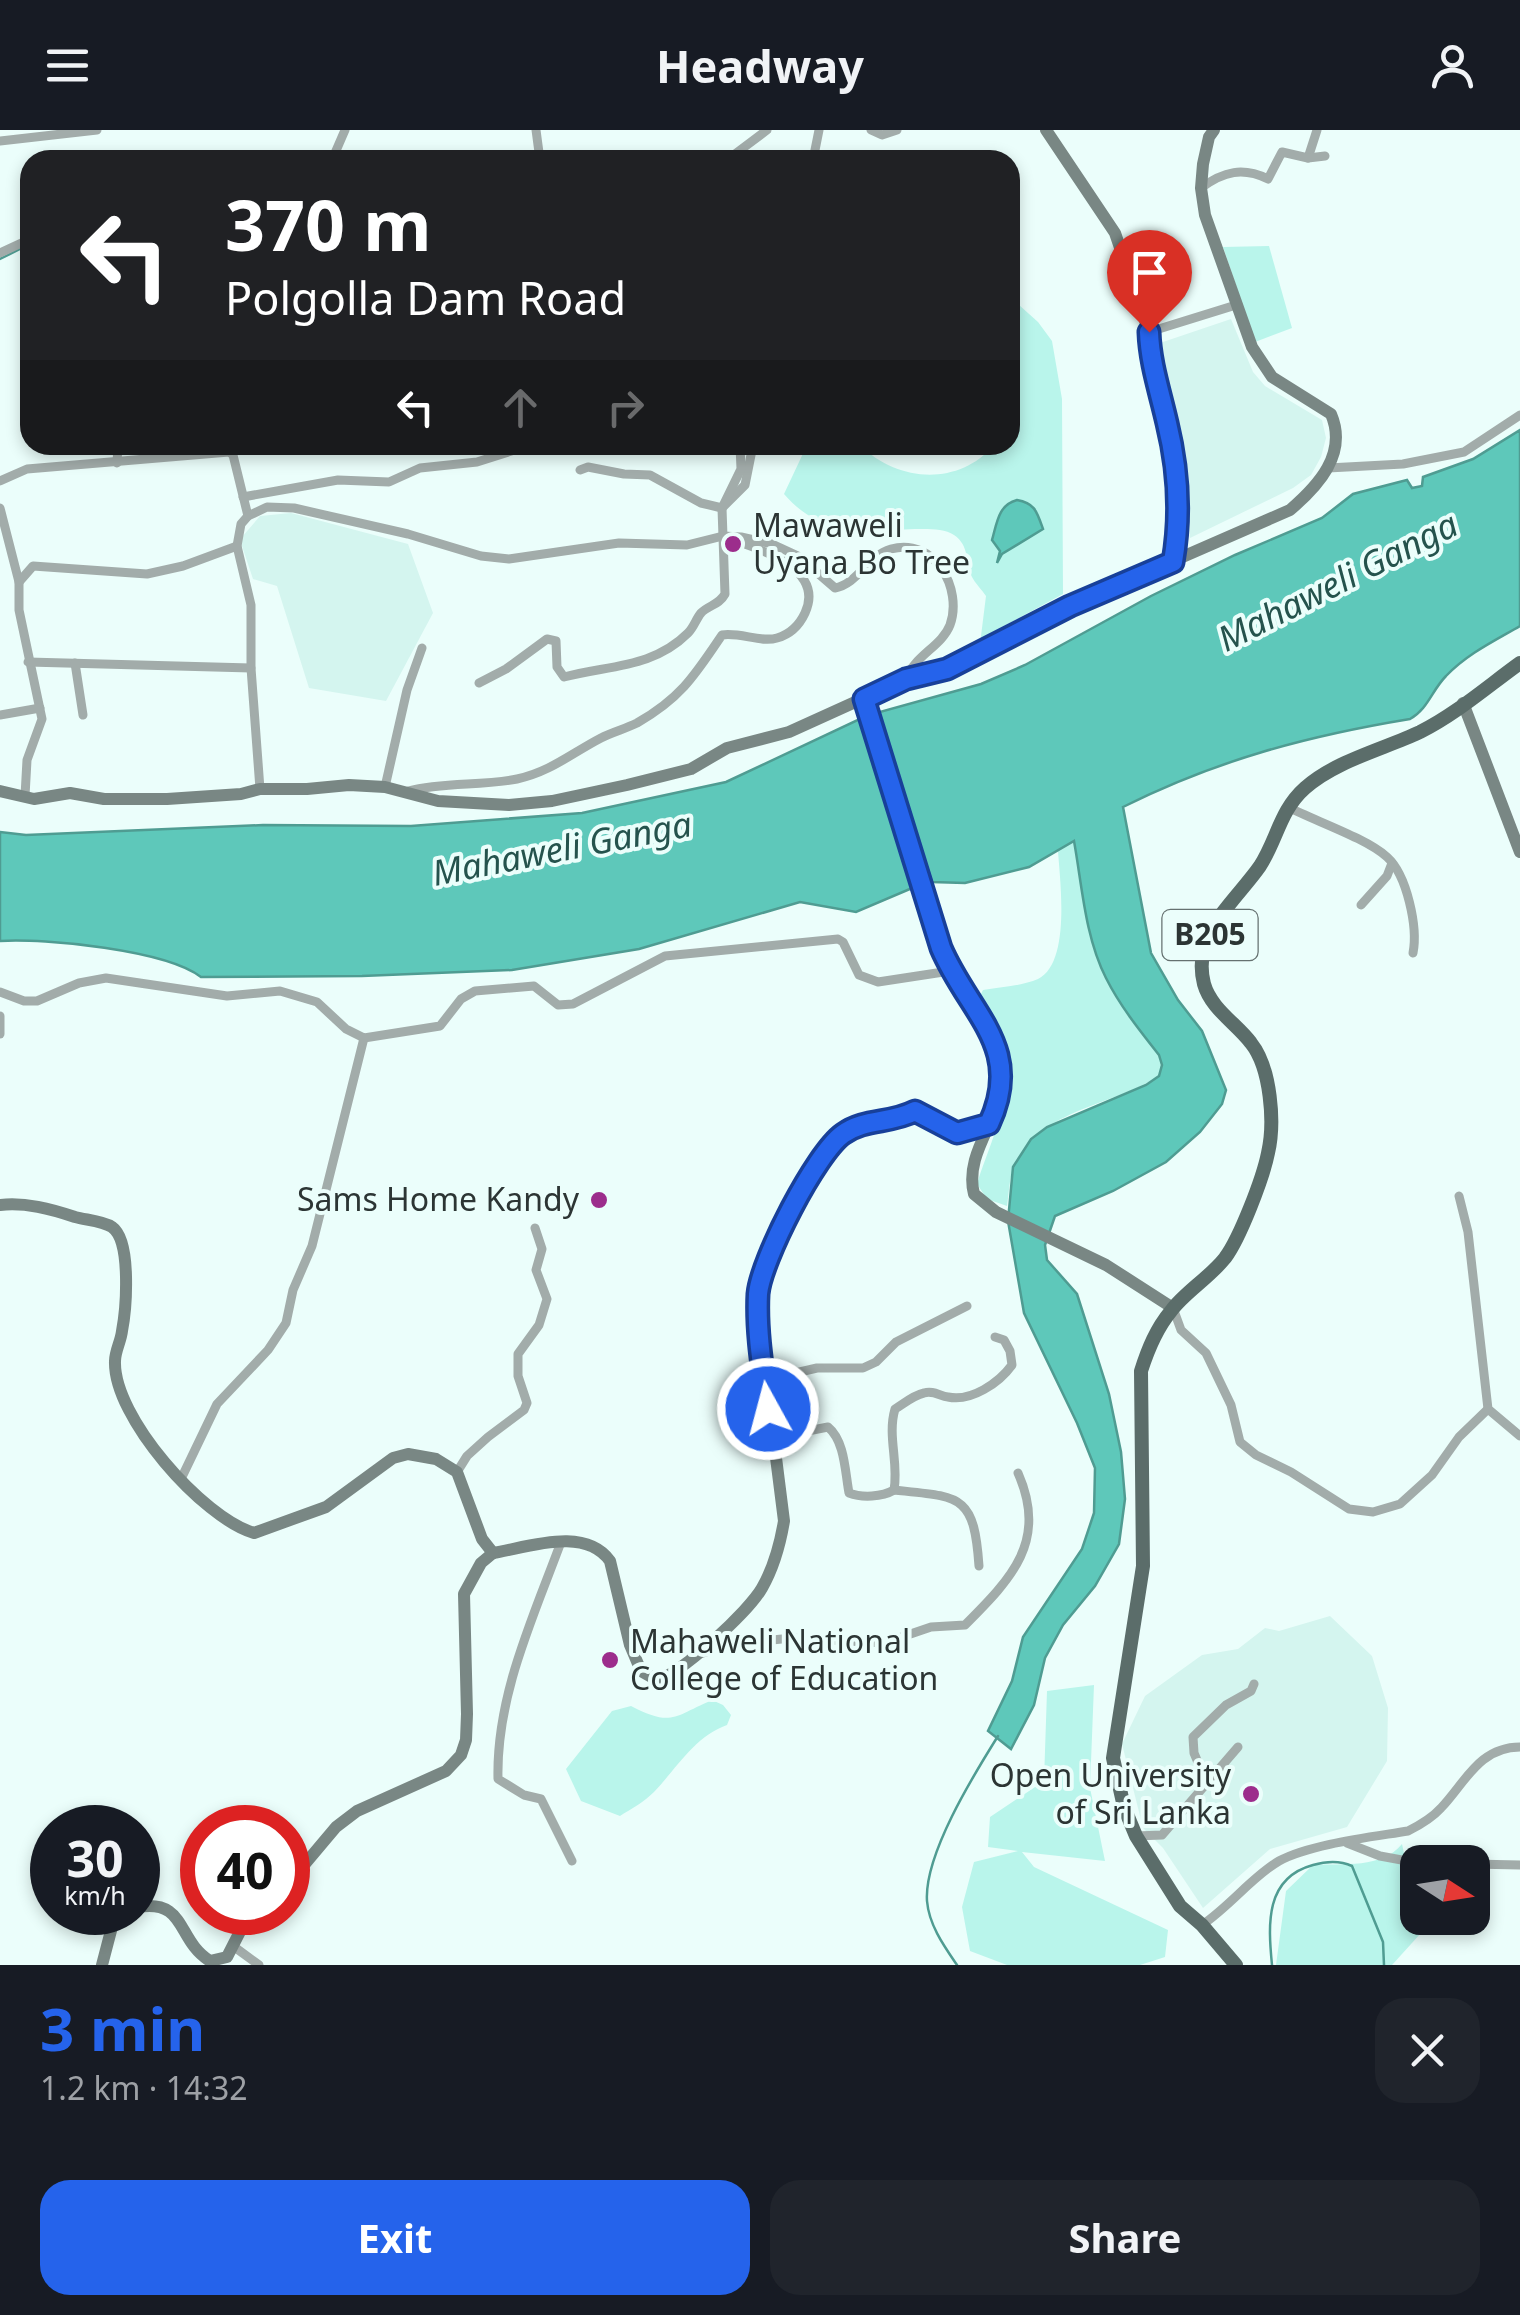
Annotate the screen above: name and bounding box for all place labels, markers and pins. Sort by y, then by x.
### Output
pin [1107,230,1192,333]
place label: Mawaweli Uyana Bo Tree [753,503,970,583]
marker: Mawaweli Uyana Bo Tree [722,533,744,555]
place label: Sams Home Kandy [297,1177,580,1220]
marker: Sams Home Kandy [588,1189,610,1211]
place label: Mahaweli National College of Education [630,1619,938,1699]
marker: Mahaweli National College of Education [599,1649,621,1671]
place label: Open University of Sri Lanka [990,1753,1232,1833]
marker: Open University of Sri Lanka [1240,1783,1262,1805]

